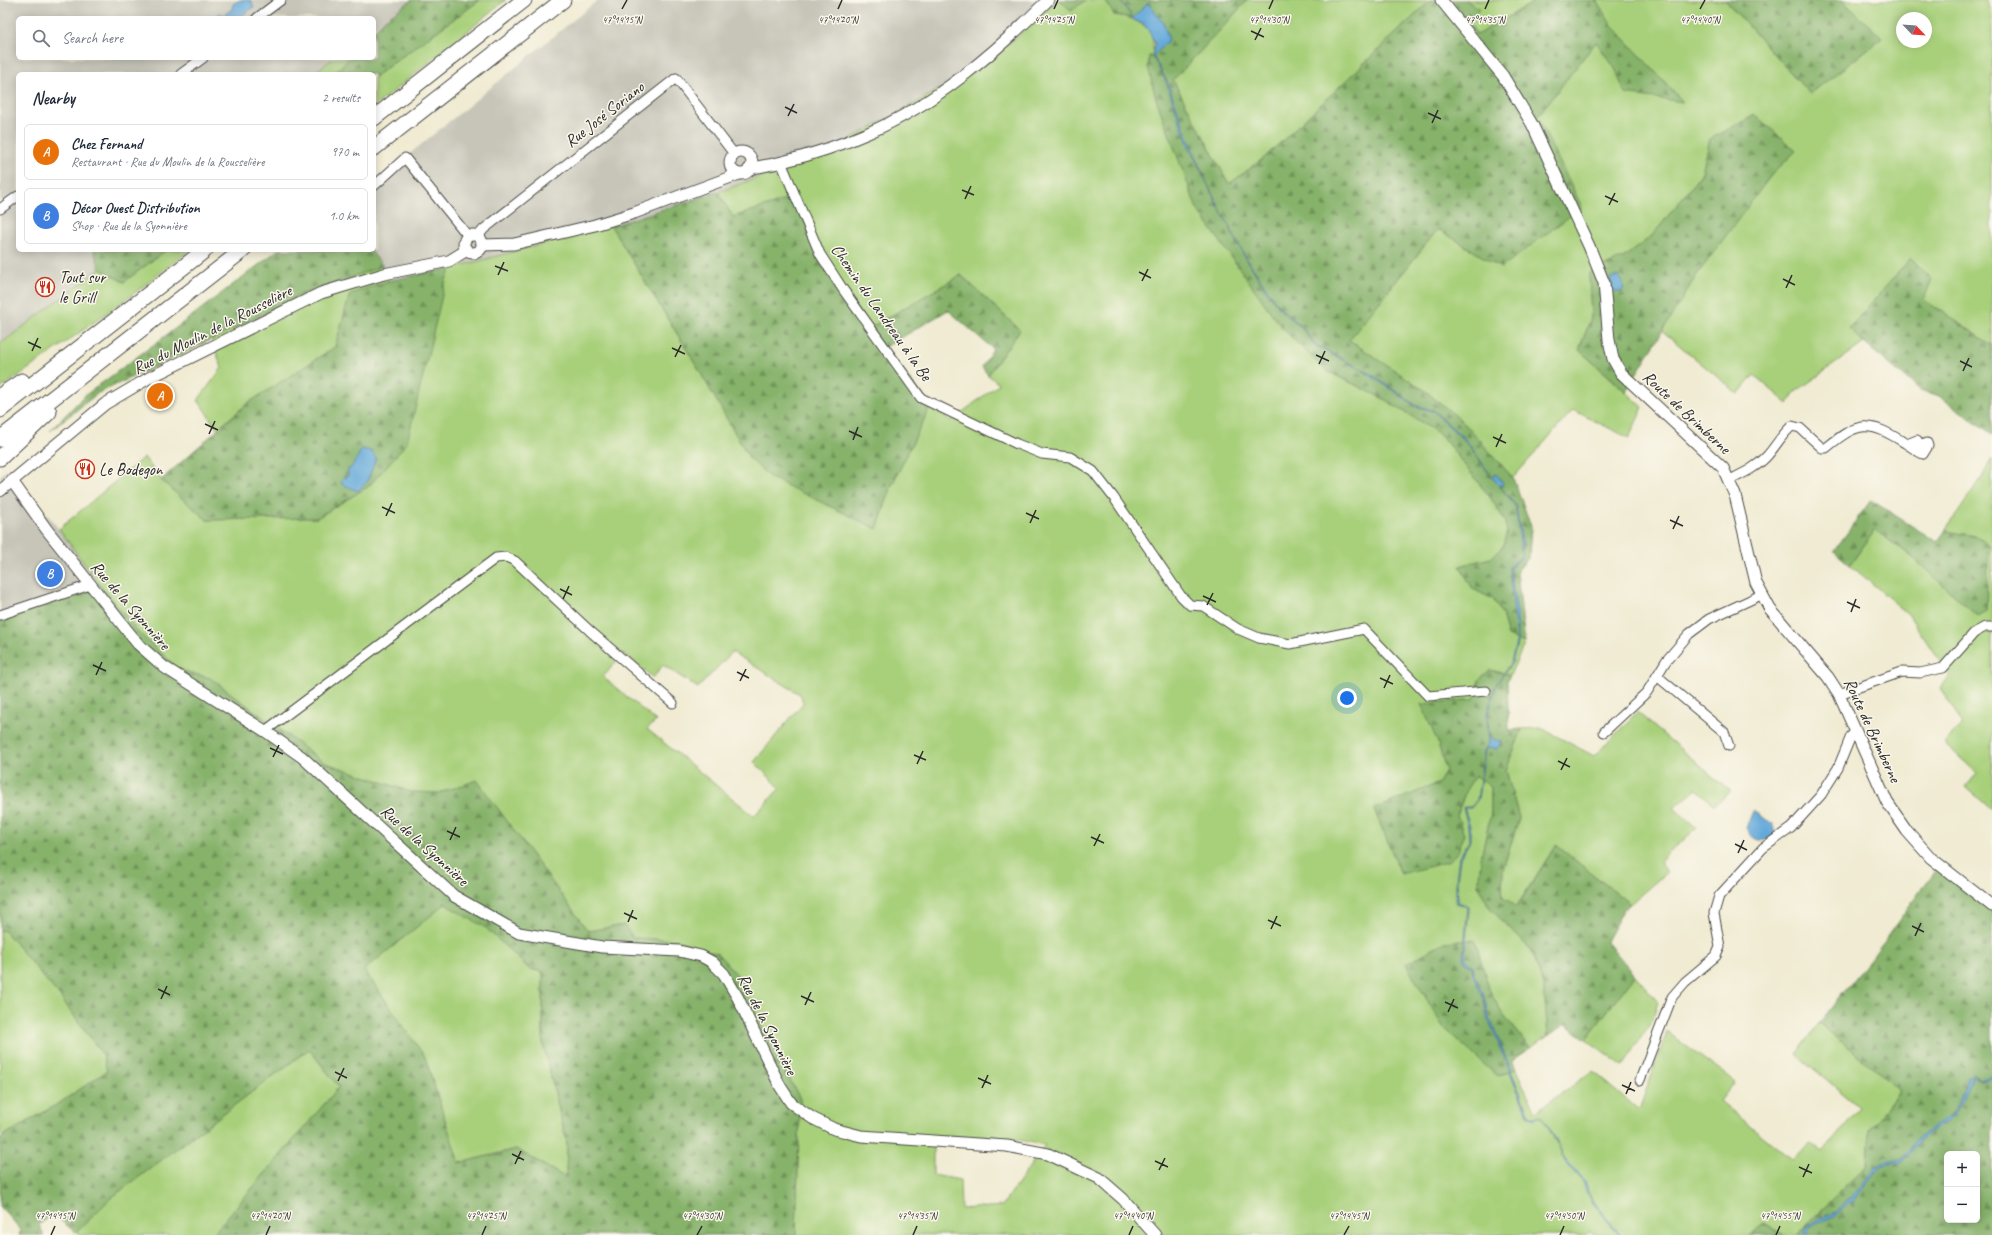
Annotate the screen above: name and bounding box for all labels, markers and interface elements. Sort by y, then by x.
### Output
north arrow [1896,12,1932,48]
text: 47°14'15"N [602,13,644,26]
text: 47°14'20"N [818,13,860,26]
text: 47°14'25"N [1034,13,1076,26]
text: 47°14'30"N [1249,13,1291,26]
text: 47°14'35"N [1465,13,1507,26]
text: 47°14'40"N [1680,13,1722,26]
search box [16,16,376,60]
icon: search [30,27,52,49]
text: Search here [62,29,123,48]
street label: Rue José Soriano [560,76,649,152]
text: Nearby [32,88,75,109]
text: 2 results [322,90,360,106]
text: Chez Fernand [71,135,142,154]
text: A [43,144,49,160]
text: 970 m [331,144,359,160]
text: Restaurant · Rue du Moulin de la Rousselière [71,154,264,170]
text: Décor Ouest Distribution [71,199,200,218]
text: B [43,208,49,224]
text: 1.0 km [329,208,359,224]
text: Shop · Rue de la Syonnière [71,218,187,234]
street label: Chemin du Landreau à la Be [826,240,938,386]
place label: Tout sur le Grill [59,267,107,308]
restaurant icon: Tout sur le Grill [34,276,56,298]
street label: Rue du Moulin de la Rousselière [129,280,297,379]
street label: Route de Brimberne [1638,366,1736,459]
pin: A [147,381,173,411]
restaurant icon: Le Bodegon [74,458,96,480]
place label: Le Bodegon [99,459,164,480]
street label: Rue de la Syonnière [86,557,176,655]
pin: B [37,559,63,589]
street label: Route de Brimberne [1839,675,1907,787]
your location [1337,688,1357,708]
street label: Rue de la Syonnière [376,800,474,891]
street label: Rue de la Syonnière [733,970,803,1080]
map controls [1944,1151,1980,1223]
button: + [1944,1151,1980,1187]
button: − [1944,1187,1980,1223]
text: 47°14'15"N [35,1209,77,1222]
text: 47°14'20"N [250,1209,292,1222]
text: 47°14'25"N [466,1209,508,1222]
text: 47°14'30"N [682,1209,724,1222]
text: 47°14'35"N [897,1209,939,1222]
text: 47°14'40"N [1113,1209,1155,1222]
text: 47°14'45"N [1329,1209,1371,1222]
text: 47°14'50"N [1544,1209,1586,1222]
text: 47°14'55"N [1760,1209,1802,1222]

